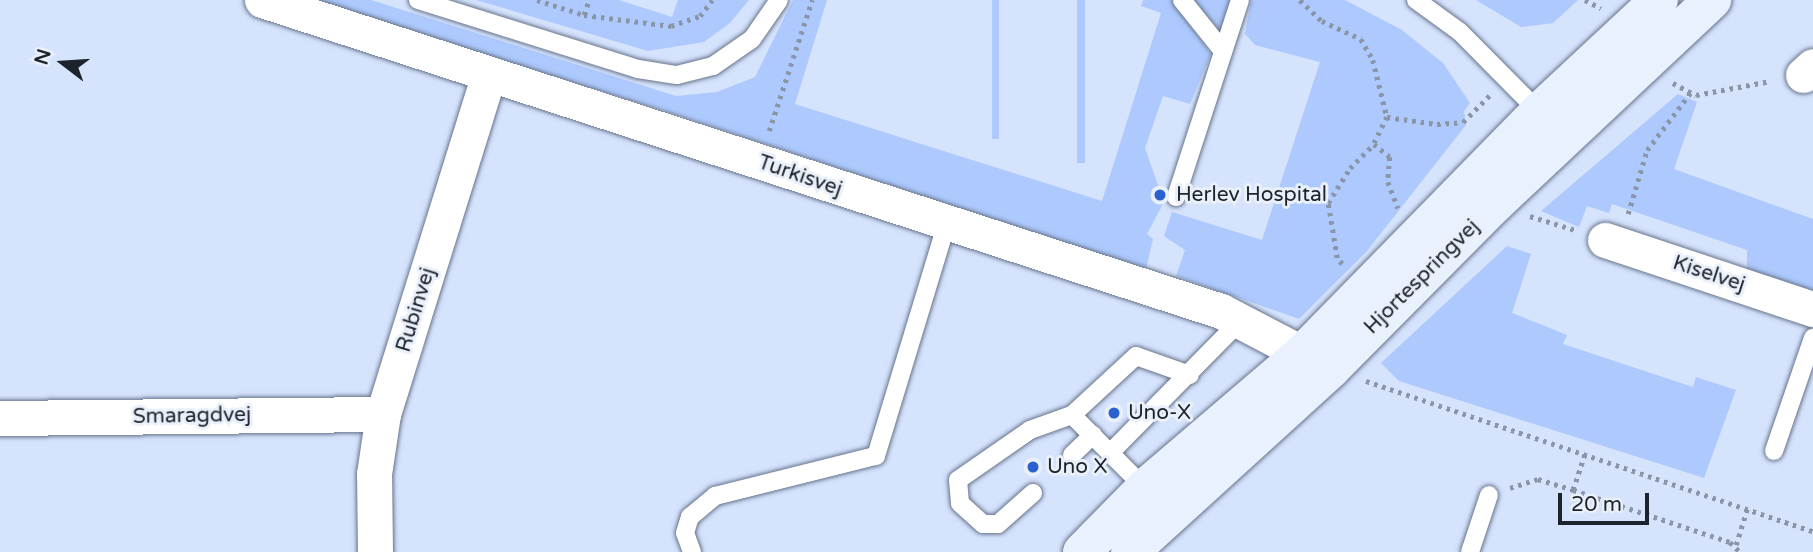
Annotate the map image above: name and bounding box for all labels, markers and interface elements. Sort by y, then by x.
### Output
north arrow [28,28,98,98]
text: N [30,46,56,67]
street label: Turkisvej [755,150,845,202]
place label: Herlev Hospital [1176,182,1327,208]
marker: Herlev Hospital [1150,185,1170,205]
street label: Hjortespringvej [1359,214,1485,340]
street label: Kiselvej [1670,250,1748,298]
street label: Rubinvej [391,265,441,355]
place label: Uno-X [1128,400,1191,426]
street label: Smaragdvej [133,402,251,430]
marker: Uno-X [1106,405,1122,421]
place label: Uno X [1047,454,1108,480]
marker: Uno X [1025,459,1041,475]
scale bar [1561,478,1652,522]
text: 20 m [1571,492,1622,517]

